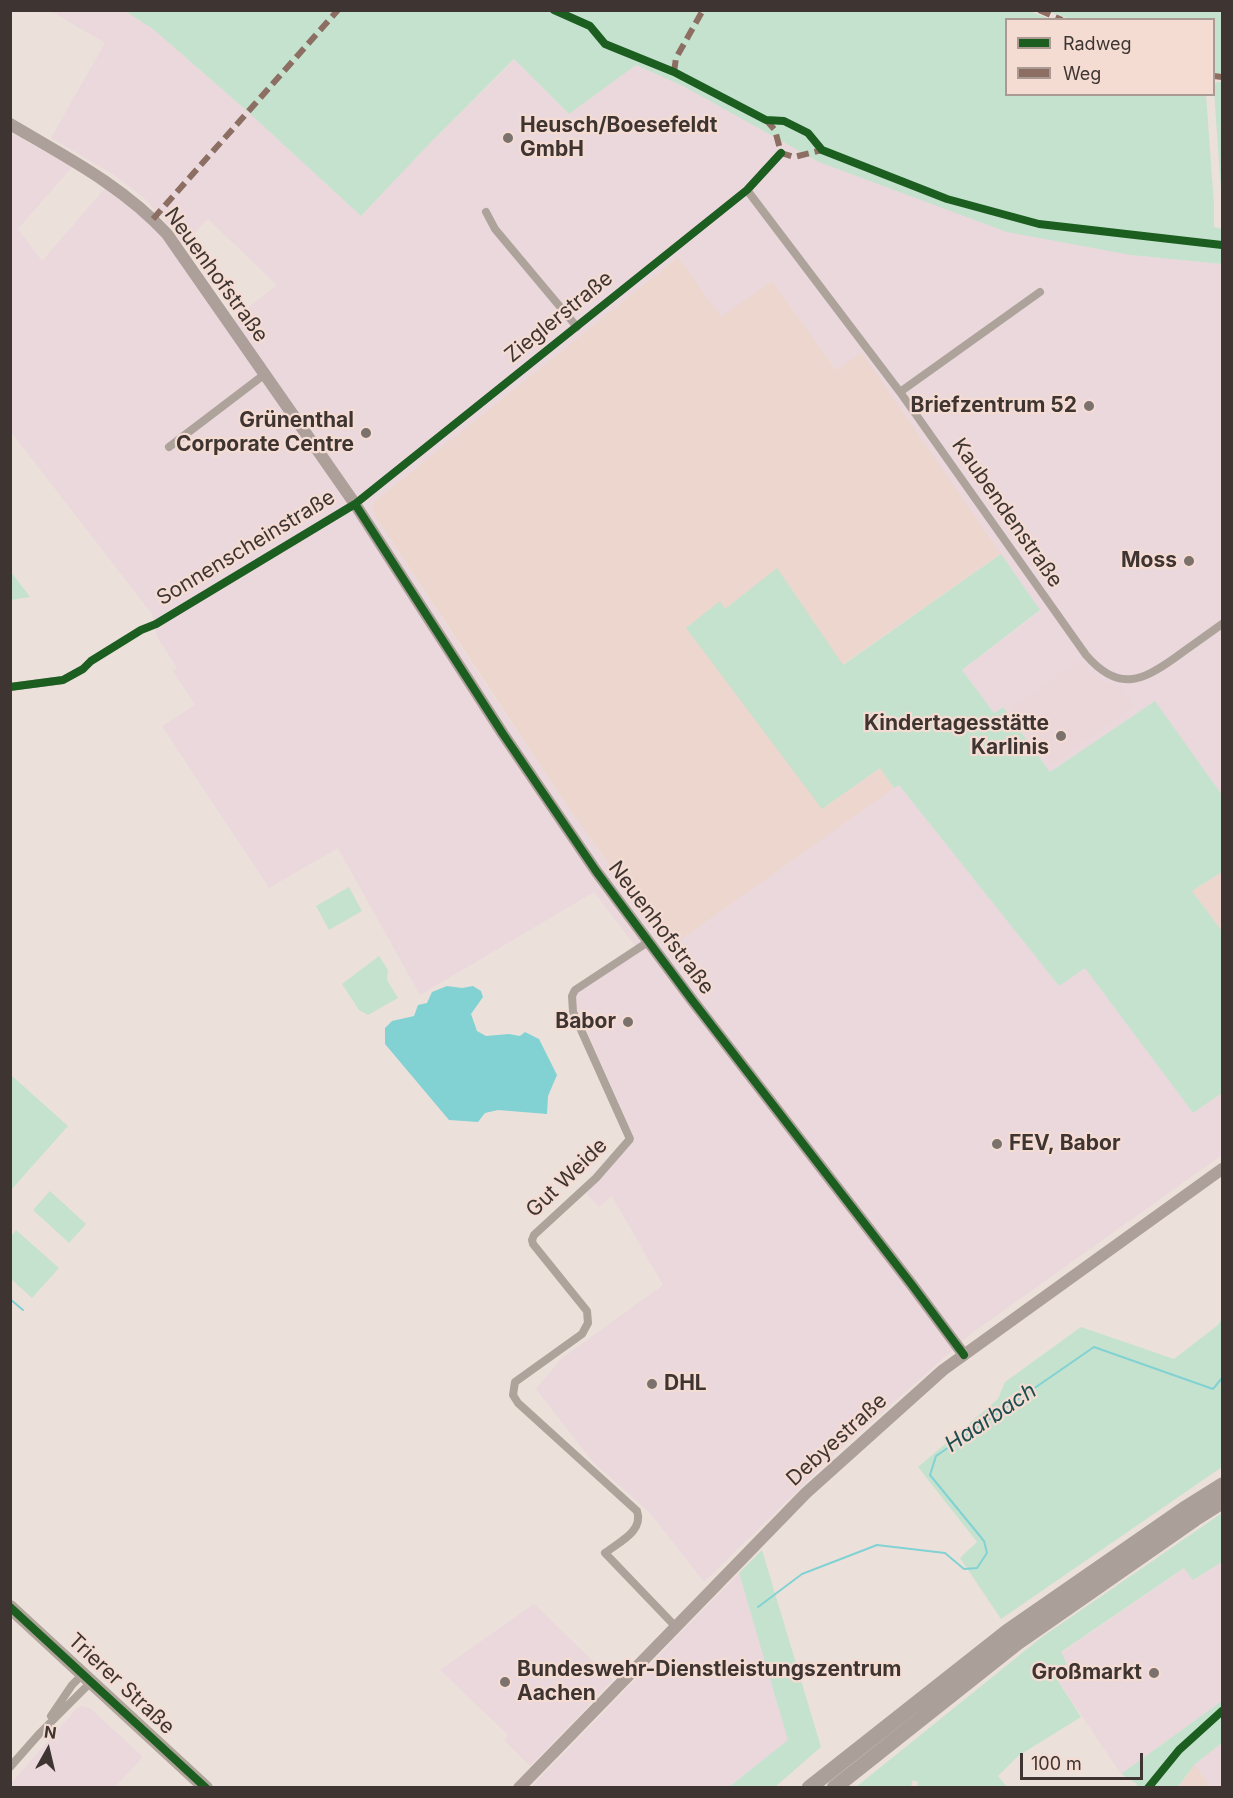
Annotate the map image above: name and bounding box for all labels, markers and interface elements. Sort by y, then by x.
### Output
legend [1005,18,1215,96]
text: Radweg [1063,33,1132,54]
text: Weg [1063,63,1101,84]
place label: Heusch/Boesefeldt GmbH [520,113,718,163]
marker: Heusch/Boesefeldt GmbH [501,131,515,145]
street label: Neuenhofstraße [159,203,273,347]
street label: Zieglerstraße [500,266,618,368]
place label: Briefzentrum 52 [911,393,1077,419]
marker: Briefzentrum 52 [1082,399,1096,413]
place label: Grünenthal Corporate Centre [176,408,354,458]
marker: Grünenthal Corporate Centre [359,426,373,440]
street label: Kaubendenstraße [946,434,1068,592]
street label: Sonnenscheinstraße [152,485,340,611]
place label: Moss [1121,548,1177,574]
marker: Moss [1182,554,1196,568]
place label: Kindertagesstätte Karlinis [864,711,1049,761]
marker: Kindertagesstätte Karlinis [1054,729,1068,743]
street label: Neuenhofstraße [603,856,719,1000]
place label: Babor [555,1009,616,1035]
marker: Babor [621,1015,635,1029]
place label: FEV, Babor [1009,1131,1120,1157]
street label: Gut Weide [521,1133,613,1223]
marker: FEV, Babor [990,1137,1004,1151]
place label: DHL [664,1371,707,1397]
marker: DHL [645,1377,659,1391]
water label: Haarbach [940,1378,1042,1458]
street label: Debyestraße [782,1388,892,1492]
street label: Trierer Straße [62,1628,180,1740]
place label: Bundeswehr-Dienstleistungszentrum Aachen [517,1657,901,1707]
place label: Großmarkt [1031,1660,1142,1686]
marker: Großmarkt [1147,1666,1161,1680]
marker: Bundeswehr-Dienstleistungszentrum Aachen [498,1675,512,1689]
north arrow [18,1720,78,1780]
text: N [43,1721,58,1743]
scale bar [1023,1741,1146,1779]
text: 100 m [1031,1753,1082,1774]

